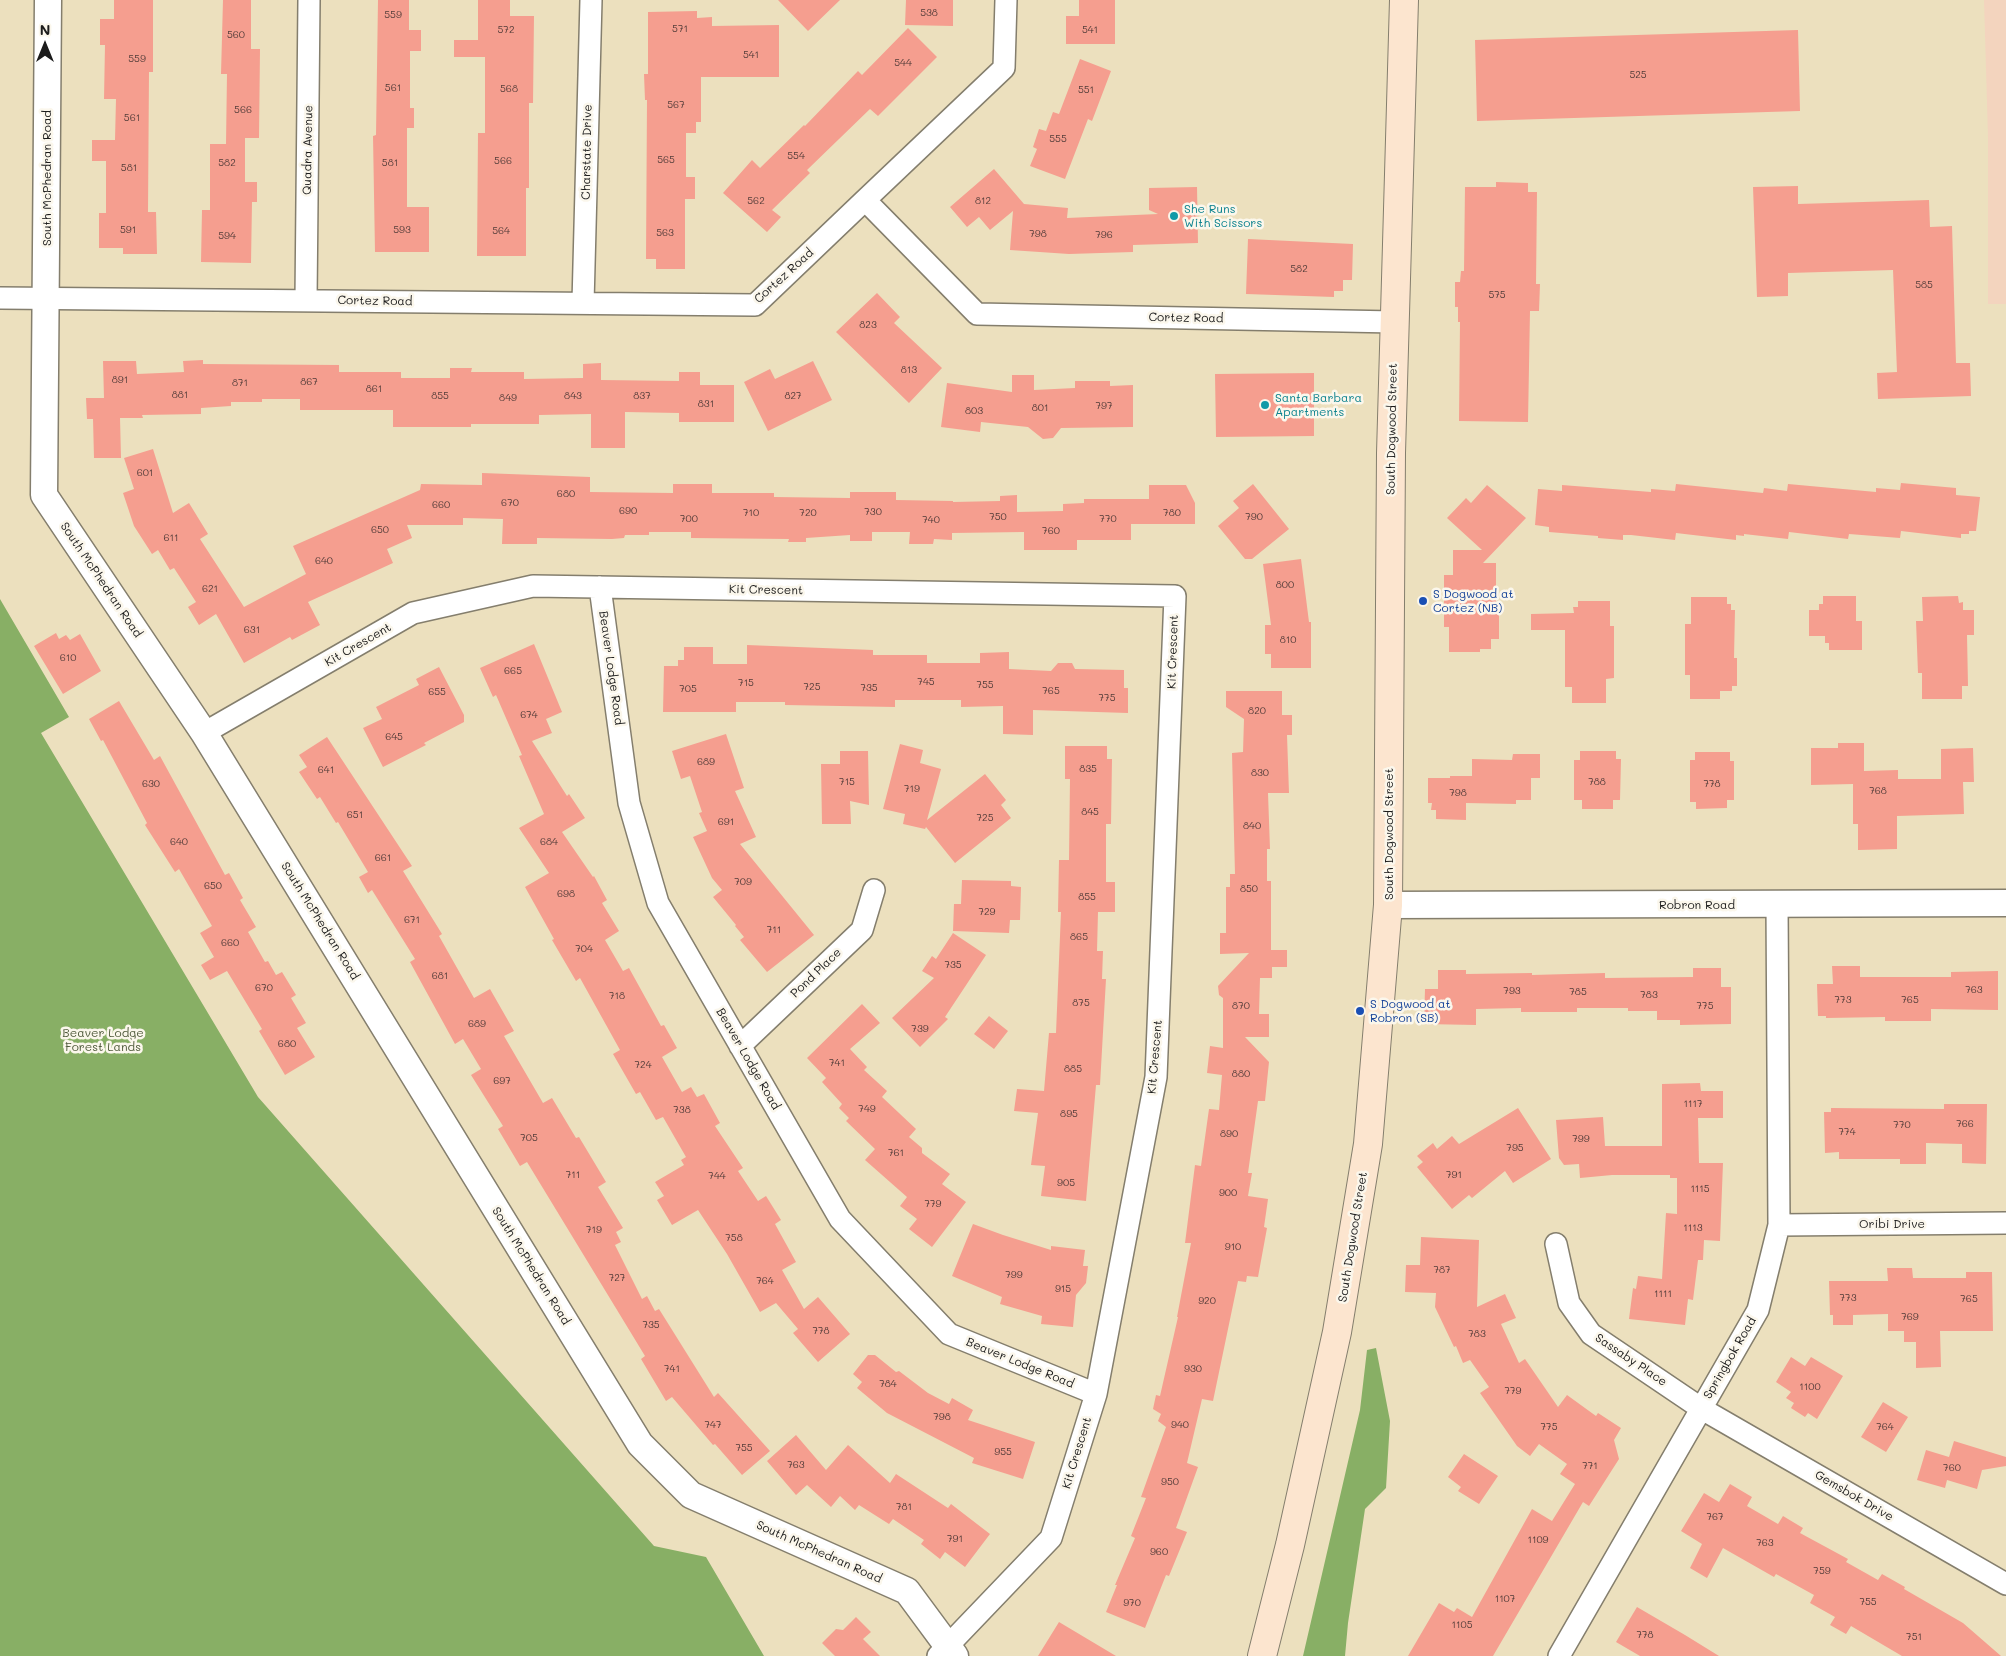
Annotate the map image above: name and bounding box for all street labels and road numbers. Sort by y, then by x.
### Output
street label: Charstate Drive [579,104,595,200]
street label: Quadra Avenue [300,105,316,195]
street label: South McPhedran Road [40,110,54,246]
street label: Cortez Road [751,246,817,306]
street label: Cortez Road [337,293,413,309]
street label: Cortez Road [1148,310,1224,326]
street label: South Dogwood Street [1384,363,1400,495]
street label: South McPhedran Road [57,520,145,640]
street label: Kit Crescent [729,582,803,598]
street label: Beaver Lodge Road [596,610,626,726]
street label: Kit Crescent [1165,615,1181,689]
street label: Kit Crescent [322,620,394,670]
street label: South Dogwood Street [1382,768,1396,900]
street label: South McPhedran Road [278,860,362,982]
street label: Robron Road [1659,898,1735,912]
street label: Pond Place [788,945,844,1001]
street label: Beaver Lodge Road [713,1006,783,1112]
street label: Kit Crescent [1145,1019,1165,1095]
street label: South Dogwood Street [1336,1171,1370,1303]
street label: South McPhedran Road [489,1205,573,1327]
street label: Oribi Drive [1859,1217,1925,1231]
street label: Springbok Road [1701,1314,1759,1402]
street label: Sassaby Place [1592,1331,1670,1389]
street label: Beaver Lodge Road [964,1335,1076,1391]
street label: Kit Crescent [1059,1415,1095,1491]
street label: Gemsbok Drive [1812,1468,1896,1524]
street label: South McPhedran Road [754,1518,884,1586]

